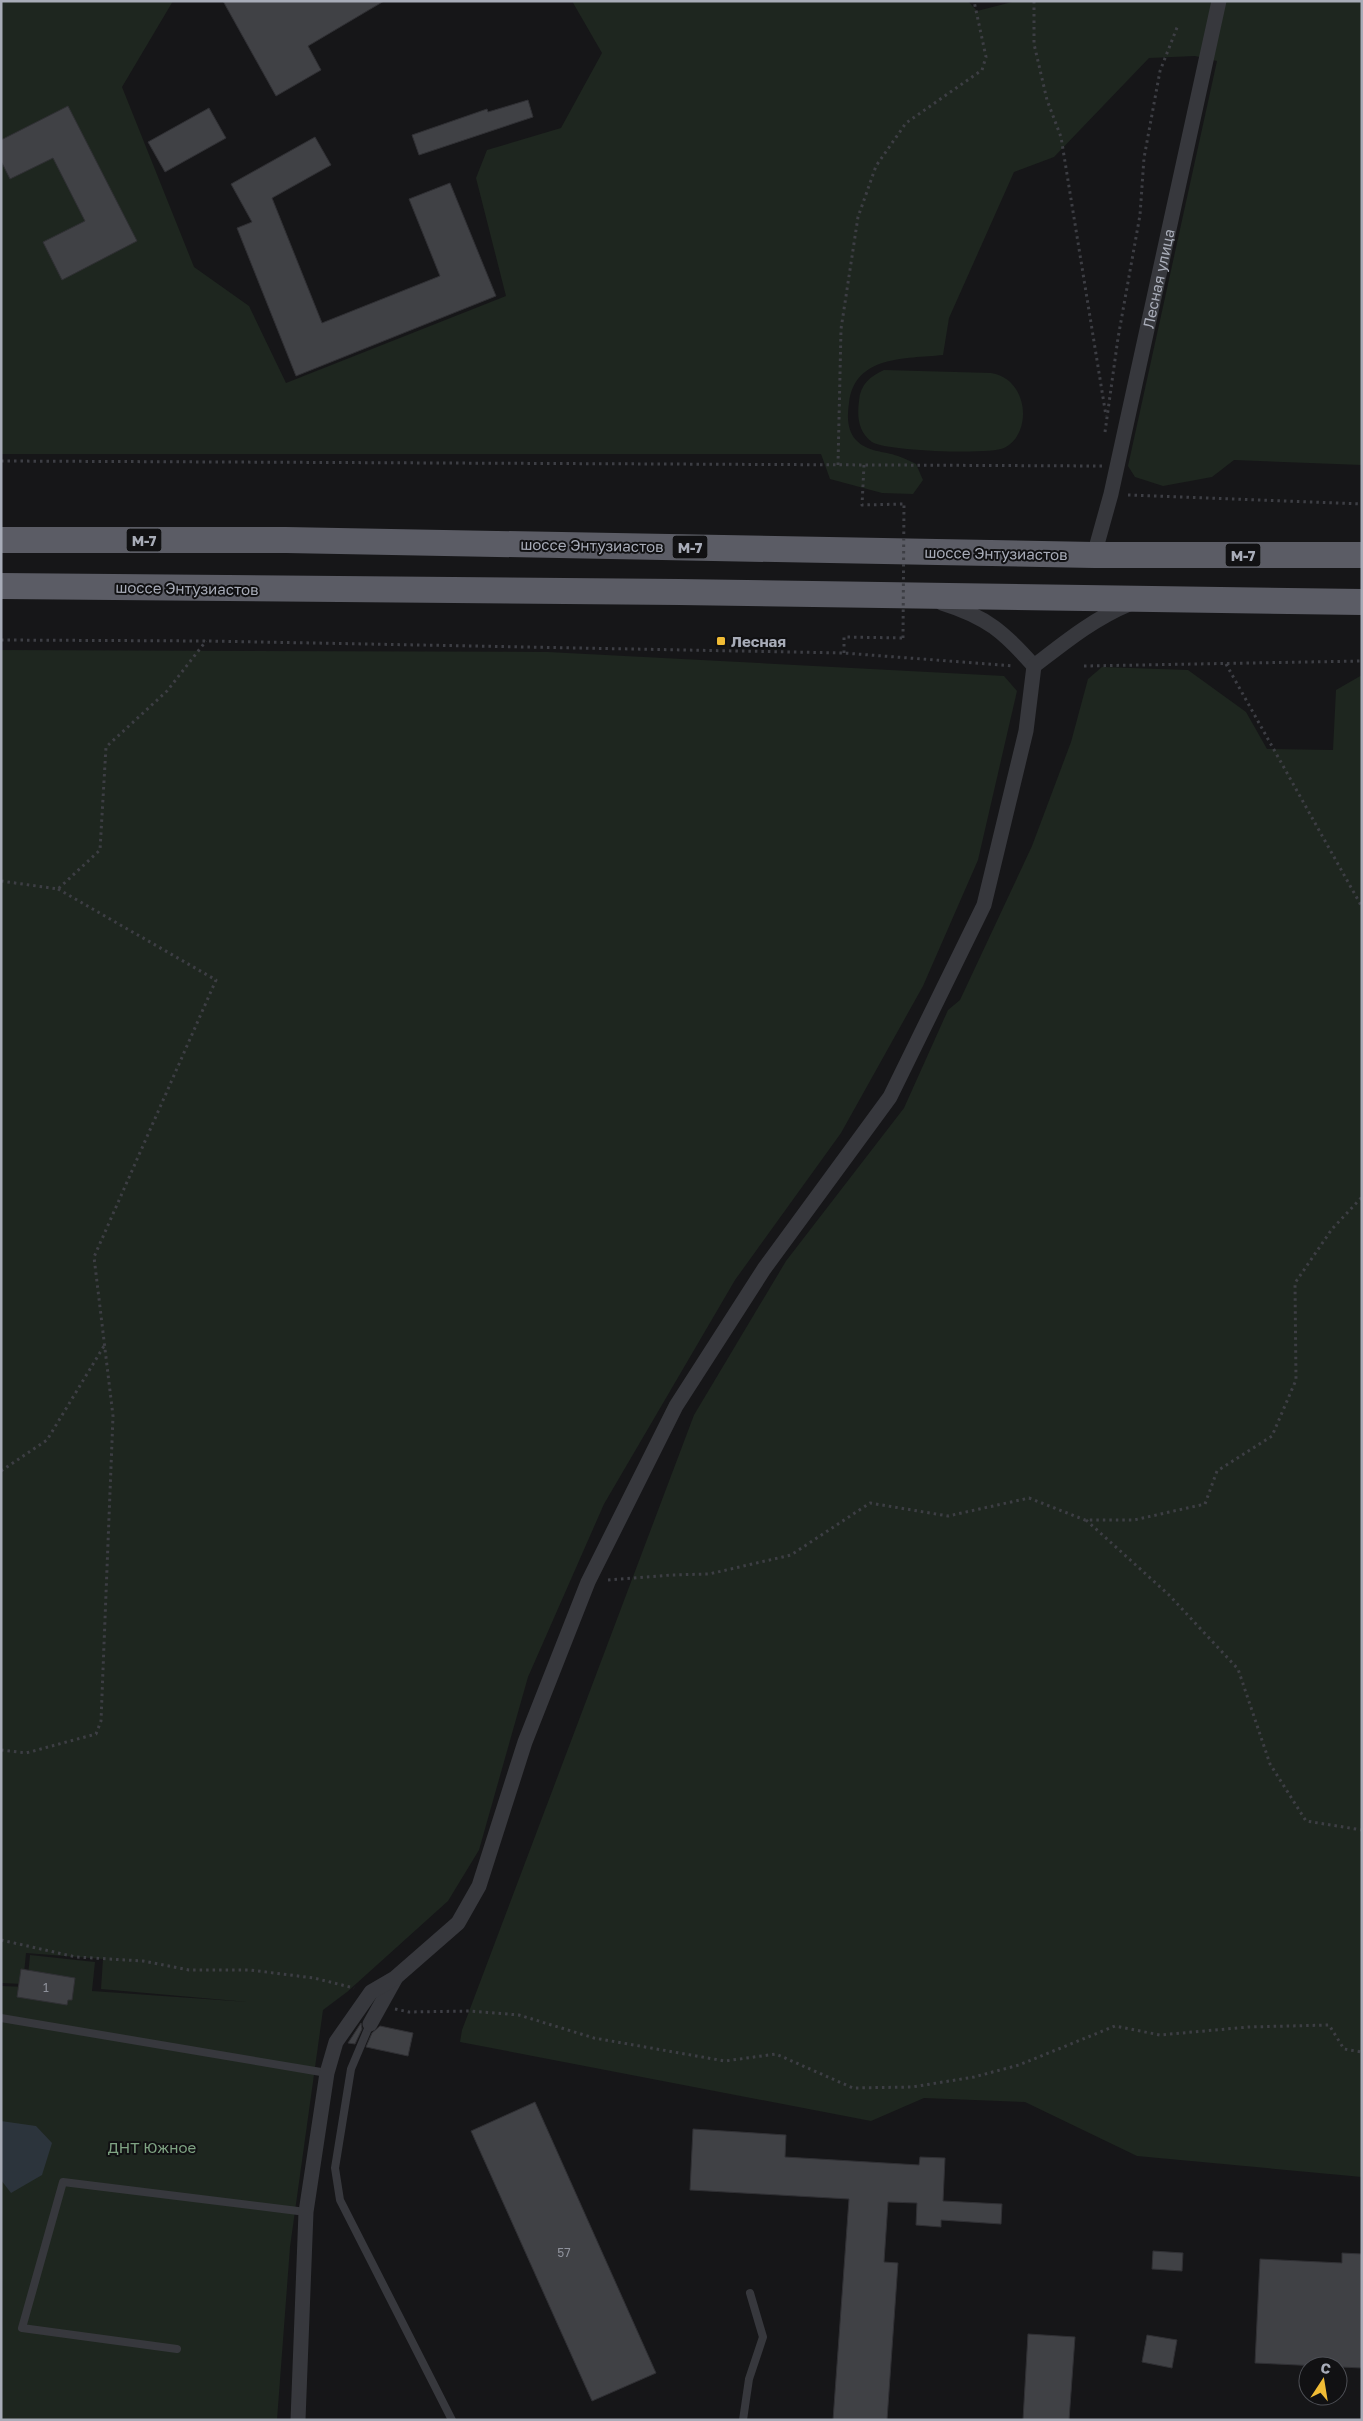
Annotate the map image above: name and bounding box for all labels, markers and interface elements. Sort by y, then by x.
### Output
street label: Лесная улица [1139,227,1178,330]
road number: М-7 [126,528,162,552]
street label: шоссе Энтузиастов [520,535,664,555]
road number: М-7 [672,536,708,558]
street label: шоссе Энтузиастов [924,543,1068,563]
road number: М-7 [1226,544,1260,566]
street label: шоссе Энтузиастов [115,578,259,598]
place label: Лесная [731,632,786,650]
marker: Лесная [715,635,727,647]
house number: 1 [43,1980,49,1995]
park label: ДНТ Южное [108,2138,196,2156]
house number: 57 [557,2245,571,2260]
north arrow [1298,2356,1348,2406]
text: С [1319,2358,1332,2377]

